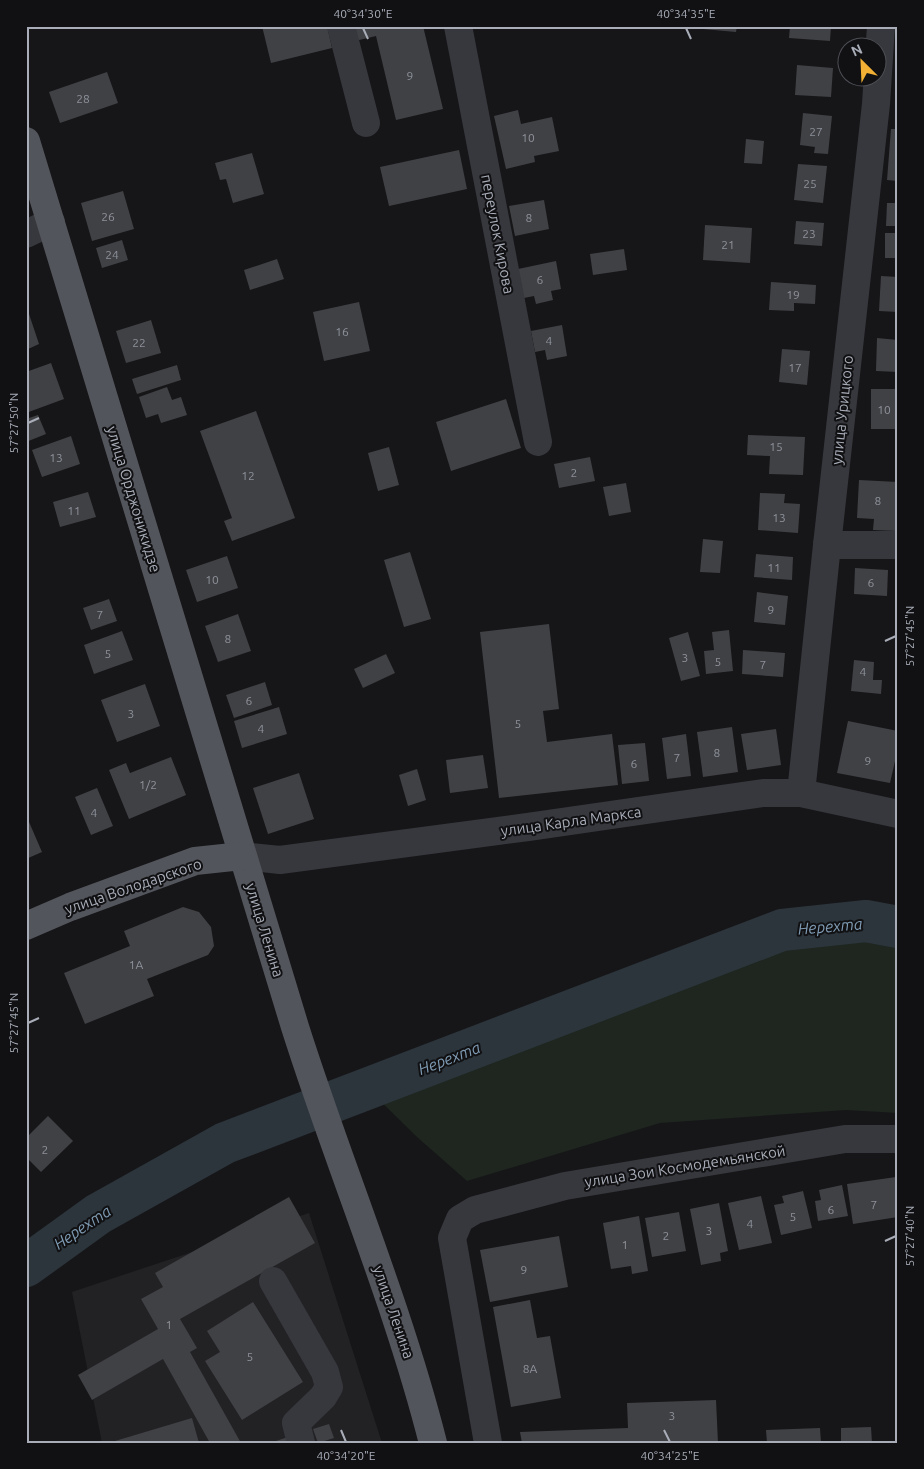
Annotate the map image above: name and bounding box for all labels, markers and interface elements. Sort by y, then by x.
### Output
text: 40°34'30"E [334,7,393,20]
text: 40°34'35"E [657,7,716,20]
north arrow [836,38,886,88]
text: N [849,41,865,60]
house number: 9 [407,69,413,82]
house number: 28 [76,92,90,105]
house number: 27 [809,125,823,138]
house number: 10 [521,131,535,144]
street label: переулок Кирова [478,173,518,295]
house number: 25 [803,177,817,190]
house number: 26 [101,210,115,223]
house number: 8 [526,211,533,224]
house number: 23 [802,227,816,240]
house number: 21 [721,238,735,251]
house number: 24 [105,248,119,261]
house number: 6 [537,273,544,286]
house number: 19 [786,288,800,301]
house number: 16 [335,325,349,338]
house number: 4 [546,334,553,347]
house number: 22 [132,336,146,349]
street label: улица Урицкого [828,354,856,466]
house number: 17 [788,361,802,374]
text: 57°27'50"N [7,393,20,453]
house number: 10 [877,403,891,416]
street label: улица Орджоникидзе [104,424,164,574]
house number: 15 [769,440,783,453]
house number: 13 [49,451,63,464]
house number: 2 [571,466,577,479]
house number: 12 [241,469,255,482]
house number: 8 [875,494,882,507]
house number: 11 [67,504,81,517]
house number: 13 [772,511,786,524]
house number: 11 [767,561,781,574]
house number: 10 [205,573,219,586]
house number: 6 [868,576,875,589]
house number: 9 [768,603,774,616]
text: 57°27'45"N [903,606,916,666]
house number: 7 [97,608,103,621]
house number: 8 [225,632,232,645]
house number: 5 [105,647,111,660]
house number: 3 [682,651,688,664]
house number: 5 [715,655,721,668]
house number: 7 [760,658,766,671]
house number: 4 [860,665,867,678]
house number: 6 [246,694,253,707]
house number: 3 [128,707,134,720]
house number: 5 [515,717,521,730]
house number: 4 [258,722,265,735]
house number: 8 [714,746,721,759]
house number: 7 [674,751,680,764]
house number: 9 [865,754,871,767]
house number: 6 [631,757,638,770]
house number: 1/2 [139,778,157,791]
street label: улица Карла Маркса [500,803,642,839]
house number: 4 [91,806,98,819]
street label: улица Володарского [62,855,204,917]
street label: улица Ленина [243,881,287,979]
water label: Нерехта [797,914,864,938]
house number: 1А [129,958,143,971]
text: 57°27'45"N [7,993,20,1053]
water label: Нерехта [415,1038,483,1078]
street label: улица Зои Космодемьянской [583,1142,787,1190]
house number: 2 [42,1143,48,1156]
house number: 7 [871,1198,877,1211]
water label: Нерехта [50,1201,114,1253]
house number: 6 [828,1203,835,1216]
text: 57°27'40"N [903,1206,916,1266]
house number: 5 [790,1210,796,1223]
house number: 4 [747,1217,754,1230]
house number: 3 [706,1224,712,1237]
house number: 2 [663,1229,669,1242]
house number: 1 [622,1238,628,1251]
street label: улица Ленина [370,1263,418,1361]
house number: 9 [521,1263,527,1276]
house number: 1 [166,1318,172,1331]
house number: 5 [247,1350,253,1363]
house number: 8А [523,1362,537,1375]
house number: 3 [669,1409,675,1422]
text: 40°34'20"E [317,1449,376,1462]
text: 40°34'25"E [641,1449,700,1462]

